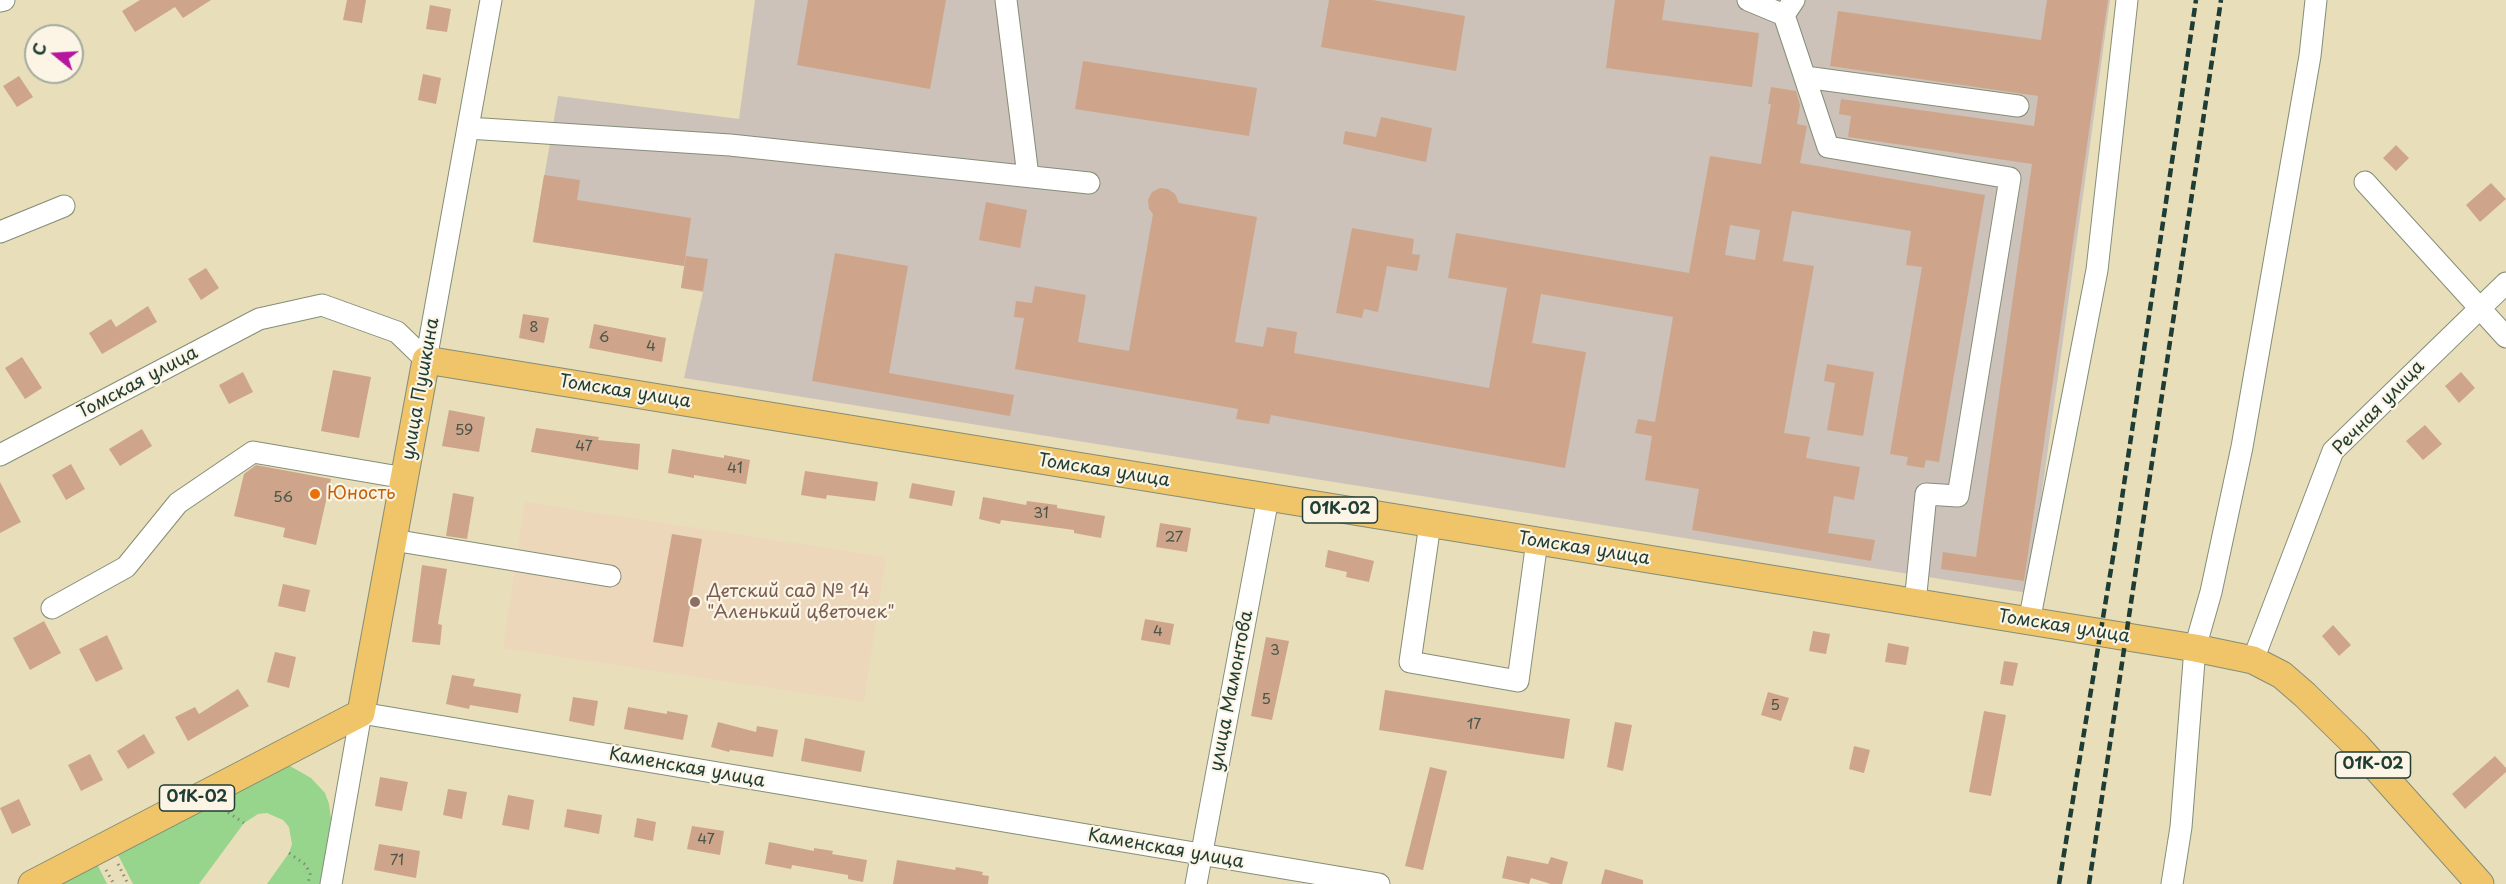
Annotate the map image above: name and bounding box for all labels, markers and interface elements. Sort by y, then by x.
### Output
north arrow [24,24,84,84]
text: С [26,40,52,58]
street label: улица Пушкина [398,316,444,462]
house number: 8 [529,319,539,337]
house number: 6 [599,329,609,347]
house number: 4 [646,338,656,356]
street label: Томская улица [74,342,202,424]
street label: Речная улица [2329,356,2429,460]
street label: Томская улица [558,371,692,413]
house number: 59 [455,422,473,440]
house number: 47 [575,438,593,456]
street label: Томская улица [1037,450,1171,492]
house number: 41 [727,460,743,478]
place label: Юность [327,483,395,505]
marker: Юность [308,487,322,501]
house number: 56 [273,489,293,507]
road number: 01К-02 [1302,497,1378,523]
house number: 31 [1033,505,1049,523]
street label: Томская улица [1517,528,1651,570]
house number: 27 [1165,529,1183,547]
place label: Детский сад № 14 "Аленький цветочек" [707,581,895,624]
marker: Детский сад № 14 "Аленький цветочек" [688,595,702,609]
street label: Томская улица [1997,606,2131,648]
street label: улица Мамонтова [1206,609,1258,773]
house number: 4 [1153,623,1163,641]
house number: 3 [1270,642,1280,660]
house number: 5 [1261,691,1271,709]
house number: 5 [1770,697,1780,715]
house number: 17 [1467,716,1481,734]
street label: Каменская улица [607,744,767,792]
road number: 01К-02 [2336,752,2410,778]
road number: 01К-02 [160,785,234,811]
street label: Каменская улица [1086,825,1246,873]
house number: 47 [697,831,715,849]
house number: 71 [390,852,404,870]

